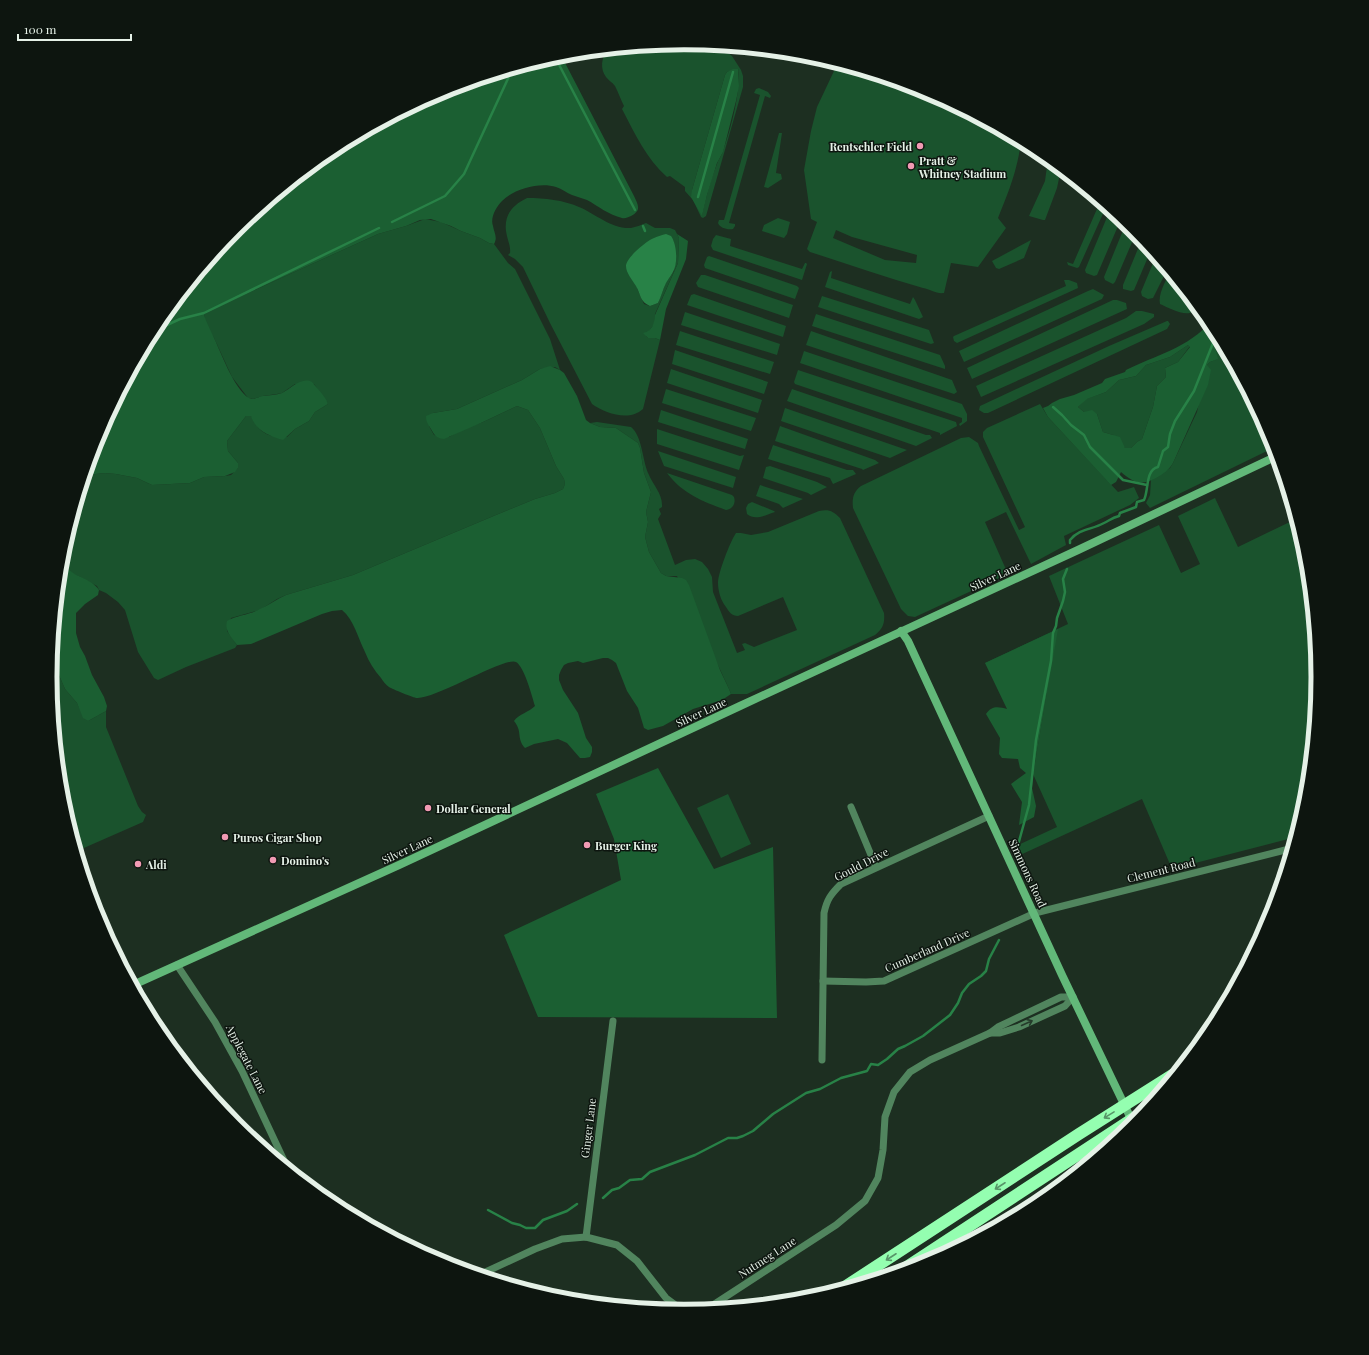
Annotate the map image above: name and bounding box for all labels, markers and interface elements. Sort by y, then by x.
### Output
scale bar [18,16,131,42]
text: 100 m [24,21,57,37]
place label: Rentschler Field [829,139,912,154]
marker: Rentschler Field [915,141,925,151]
place label: Pratt & Whitney Stadium [918,153,1006,181]
marker: Pratt & Whitney Stadium [906,161,916,171]
street label: Silver Lane [967,557,1023,594]
street label: Silver Lane [673,693,729,730]
place label: Dollar General [436,801,511,816]
marker: Dollar General [423,803,433,813]
place label: Puros Cigar Shop [233,830,322,845]
street label: Silver Lane [379,830,435,867]
marker: Puros Cigar Shop [220,832,230,842]
street label: Simmons Road [1006,836,1051,910]
place label: Burger King [595,838,658,853]
marker: Burger King [582,840,592,850]
street label: Gould Drive [831,844,891,884]
place label: Domino's [281,853,329,868]
street label: Clement Road [1125,854,1197,886]
marker: Domino's [268,855,278,865]
place label: Aldi [145,857,167,872]
marker: Aldi [133,859,143,869]
street label: Cumberland Drive [882,924,972,975]
one-way arrow [1021,1019,1033,1026]
street label: Applegate Lane [223,1021,271,1097]
street label: Ginger Lane [577,1097,599,1159]
one-way arrow [1103,1111,1114,1120]
one-way arrow [994,1183,1006,1191]
street label: Nutmeg Lane [735,1233,799,1281]
one-way arrow [885,1253,896,1261]

